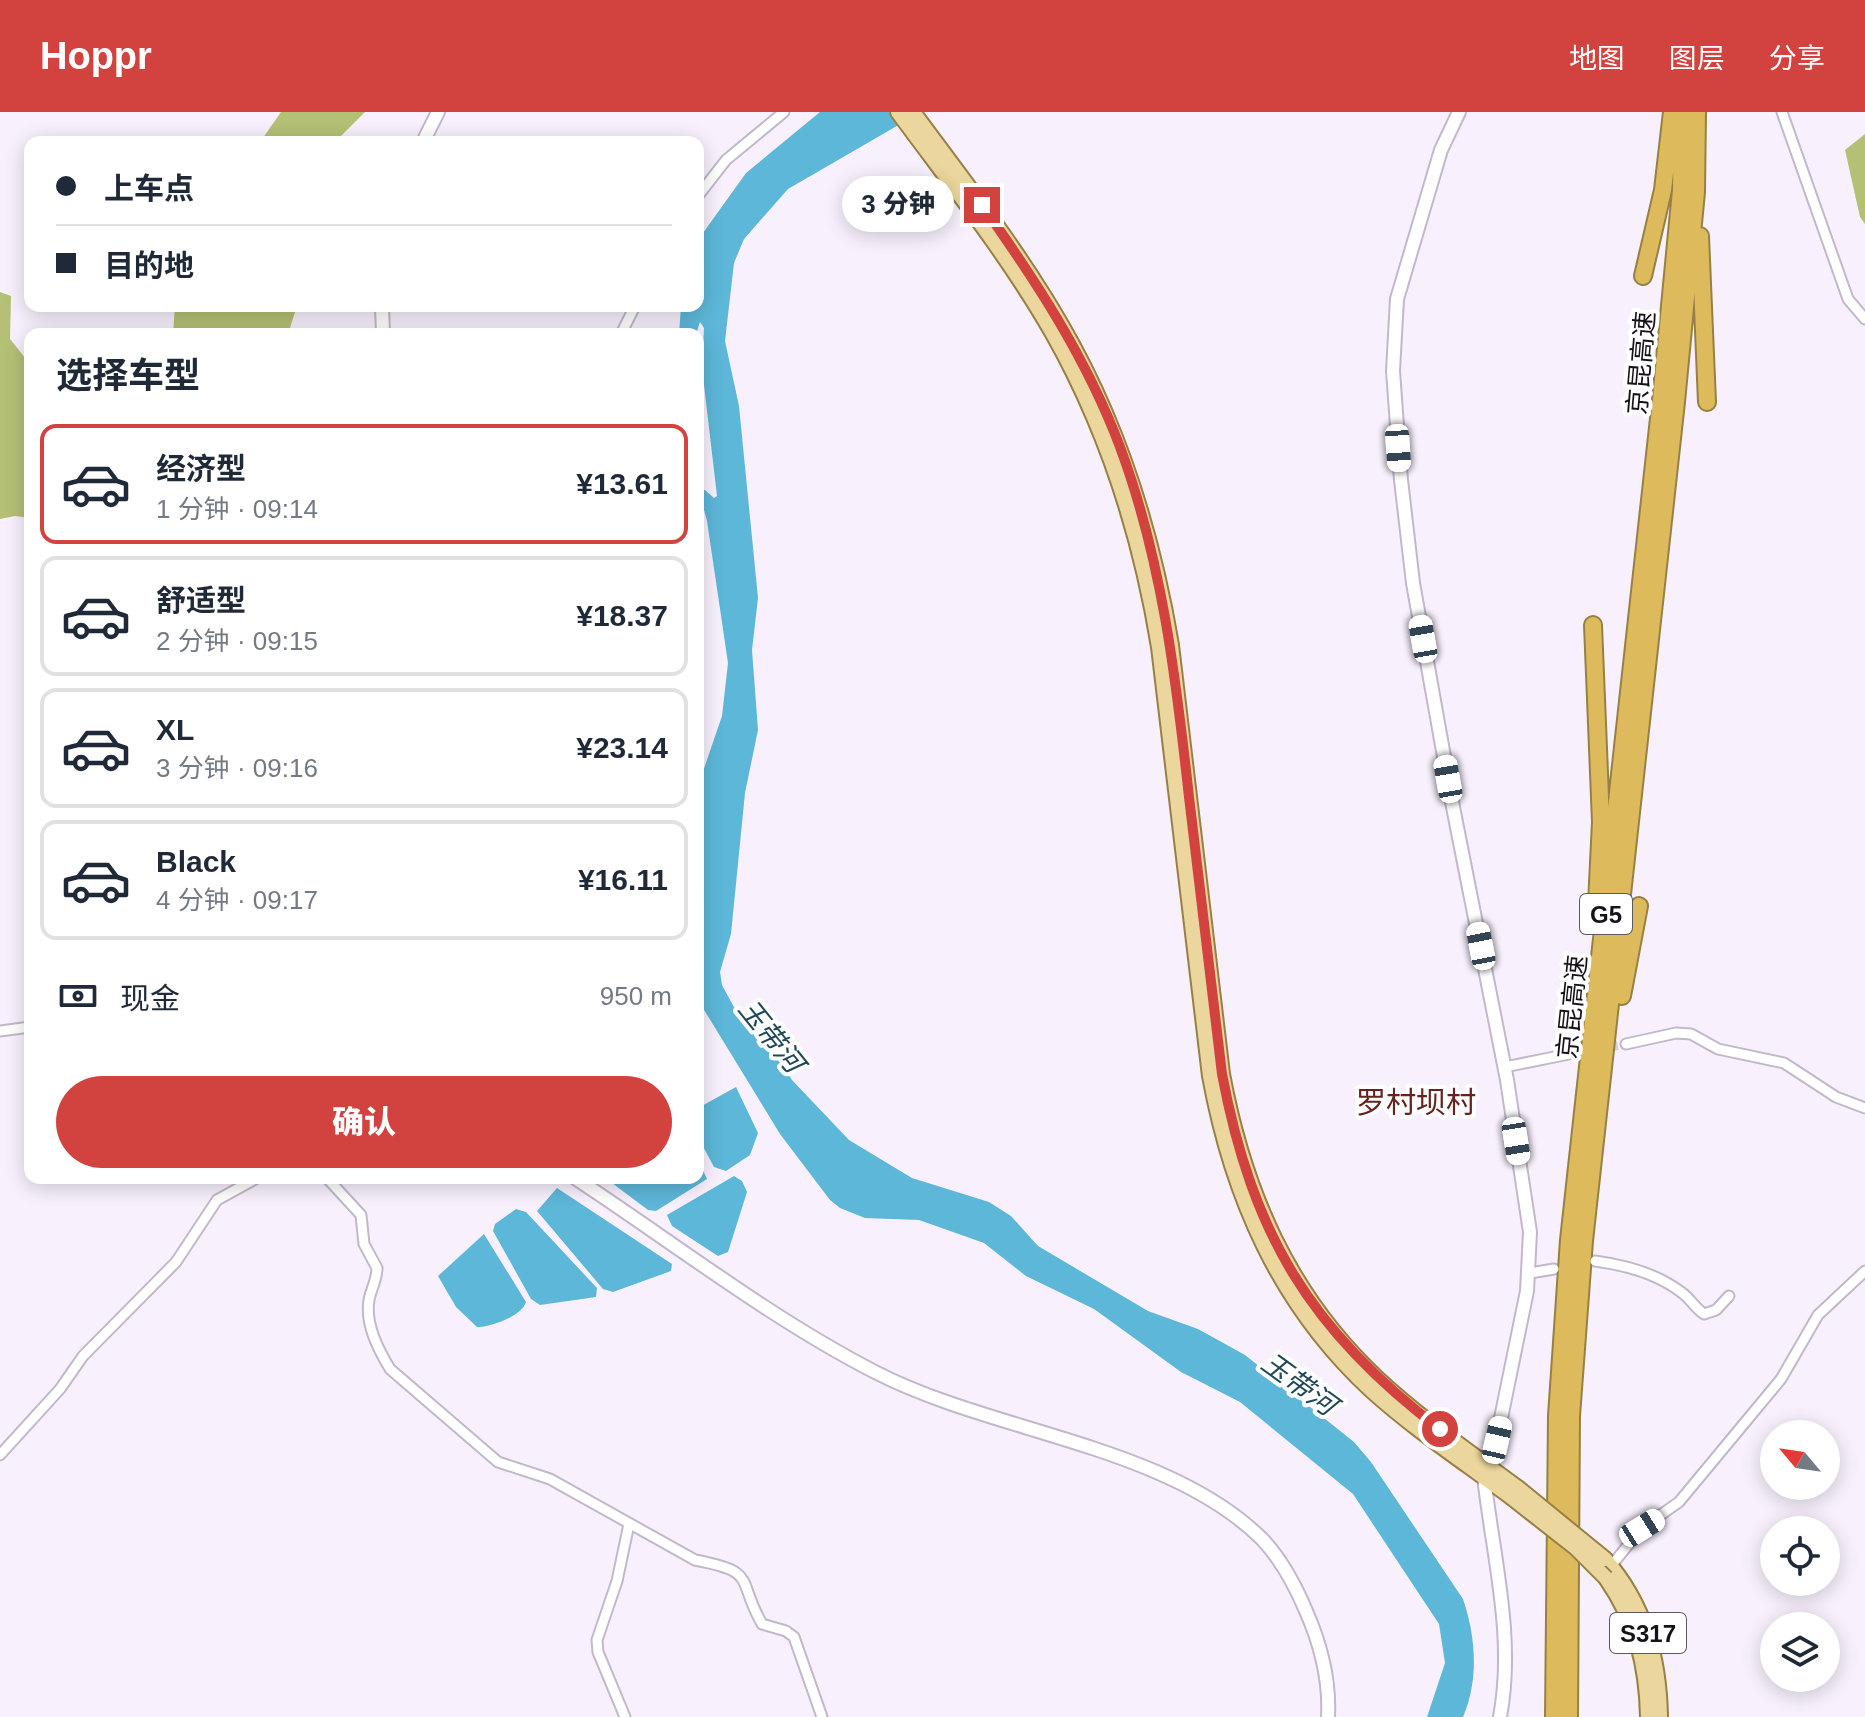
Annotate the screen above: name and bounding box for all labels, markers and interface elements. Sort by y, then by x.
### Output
text: Hoppr [40,35,152,77]
text: 地图 [1569,43,1625,74]
text: 图层 [1669,43,1725,74]
text: 分享 [1769,43,1825,74]
text: 上车点 [104,172,194,205]
callout: 3 分钟 [842,177,954,233]
route end [964,187,1000,223]
text: 3 分钟 [861,189,935,219]
text: 目的地 [104,249,194,282]
street label: 京昆高速 [1622,310,1660,416]
text: 选择车型 [56,355,200,396]
car [1384,423,1412,473]
icon: car [60,448,132,520]
text: 经济型 [156,452,246,485]
text: ¥13.61 [576,467,668,500]
text: 1 分钟 · 09:14 [156,494,318,524]
icon: car [60,580,132,652]
text: 舒适型 [156,584,246,617]
text: ¥18.37 [576,599,668,632]
car [1407,613,1439,665]
text: 2 分钟 · 09:15 [156,626,318,656]
icon: car [60,712,132,784]
text: XL [156,713,194,746]
text: ¥23.14 [576,731,668,764]
text: 3 分钟 · 09:16 [156,753,318,783]
car [1432,753,1464,805]
icon: car [60,844,132,916]
text: Black [156,845,236,878]
text: ¥16.11 [578,863,668,896]
text: 4 分钟 · 09:17 [156,885,318,915]
road number: G5 [1580,894,1632,934]
car [1465,920,1497,972]
street label: 京昆高速 [1552,954,1592,1060]
icon: cash [56,974,100,1018]
text: 950 m [600,981,672,1011]
text: 现金 [120,982,180,1015]
water label: 玉带河 [733,994,813,1082]
button: 确认 [56,1076,672,1168]
district label: 罗村坝村 [1356,1086,1476,1119]
car [1500,1115,1532,1167]
water label: 玉带河 [1256,1347,1346,1424]
route start [1422,1411,1458,1447]
car [1480,1414,1514,1466]
north arrow [1760,1420,1840,1500]
map controls [1760,1420,1840,1692]
car [1615,1505,1669,1551]
button: locate [1760,1516,1840,1596]
button: layers [1760,1612,1840,1692]
road number: S317 [1610,1613,1686,1653]

